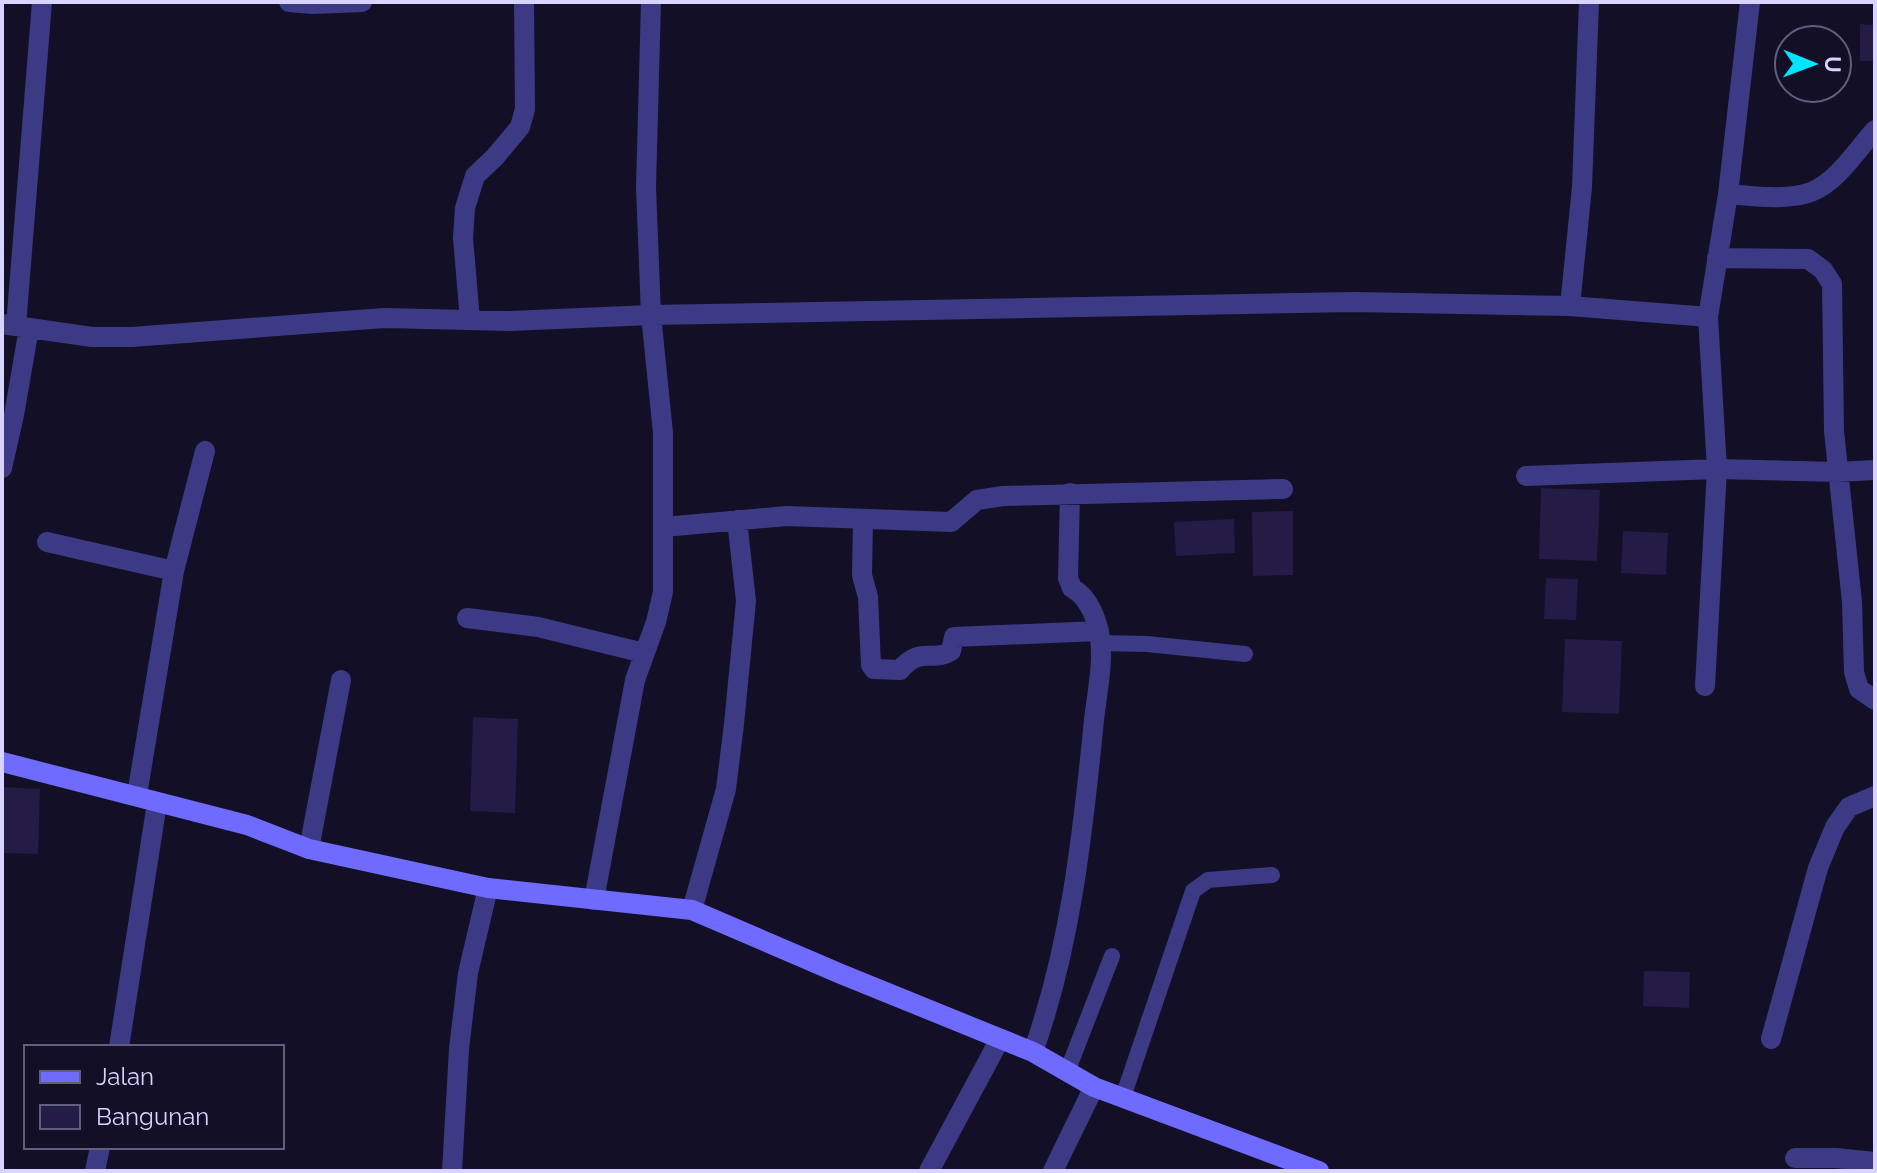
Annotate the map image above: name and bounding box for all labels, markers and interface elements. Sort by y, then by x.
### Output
north arrow [1773,24,1853,104]
text: U [1820,56,1846,73]
legend [24,1045,284,1149]
text: Jalan [96,1062,154,1091]
text: Bangunan [96,1102,209,1131]

